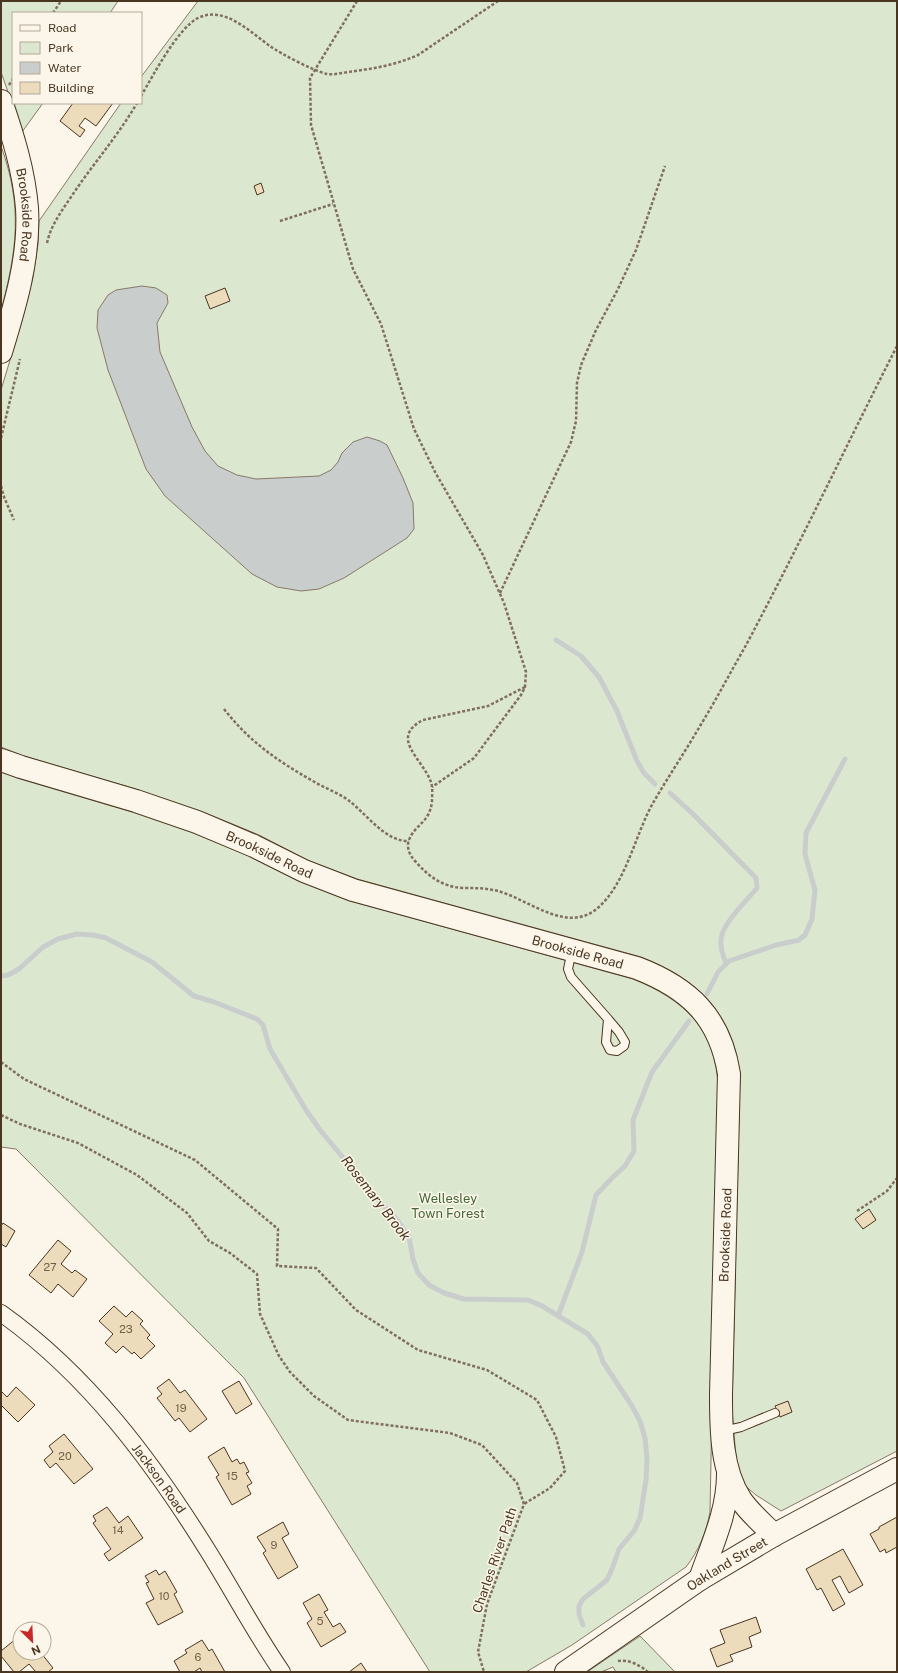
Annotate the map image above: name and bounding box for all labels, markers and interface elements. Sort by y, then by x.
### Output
legend [12,12,142,104]
text: Road [48,21,76,35]
text: Park [48,41,74,55]
text: Water [48,61,82,75]
text: Building [48,81,94,95]
street label: Brookside Road [13,166,34,263]
street label: Brookside Road [224,828,315,882]
street label: Brookside Road [530,932,625,972]
water label: Rosemary Brook [338,1153,414,1244]
street label: Brookside Road [716,1188,735,1282]
park label: Wellesley Town Forest [411,1191,485,1221]
house number: 27 [43,1261,57,1273]
house number: 23 [119,1323,133,1335]
house number: 19 [175,1402,187,1414]
street label: Jackson Road [129,1441,189,1516]
house number: 20 [58,1450,72,1462]
house number: 15 [226,1470,238,1482]
street label: Charles River Path [469,1505,520,1615]
house number: 14 [112,1524,124,1536]
street label: Oakland Street [684,1534,770,1594]
house number: 9 [271,1539,278,1551]
house number: 10 [158,1590,170,1602]
house number: 5 [316,1615,324,1627]
north arrow [12,1621,52,1661]
text: N [30,1643,42,1657]
house number: 6 [195,1651,202,1663]

